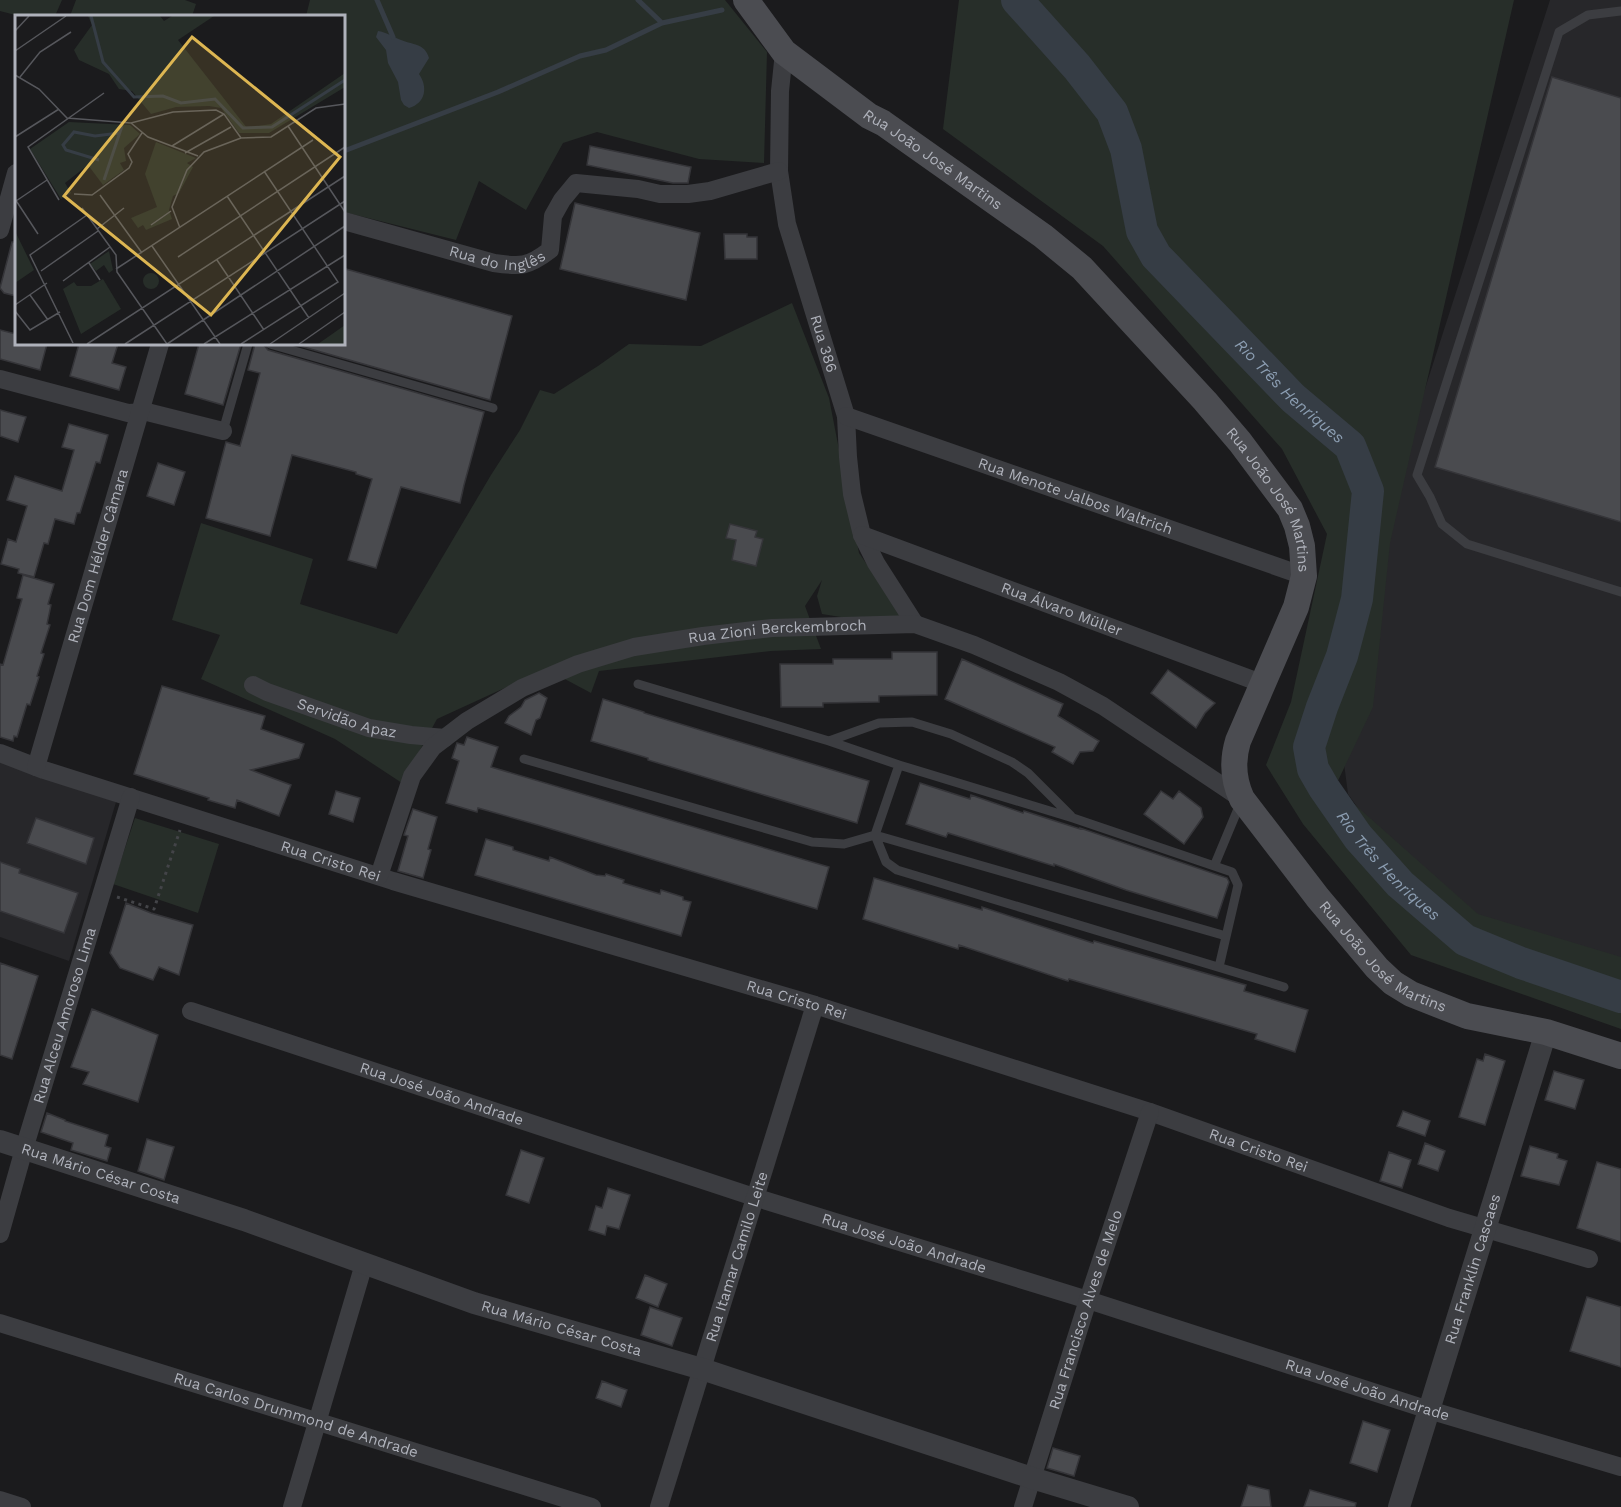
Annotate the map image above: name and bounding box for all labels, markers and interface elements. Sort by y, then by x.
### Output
inset map [15,15,345,345]
street label: Rua João José Martins [859,106,1006,214]
street label: Rua do Inglês [447,242,549,274]
street label: Rua 386 [806,313,841,375]
water label: Rio Três Henriques [1232,335,1348,447]
street label: Rua João José Martins [1222,424,1313,573]
street label: Rua Menote Jalbos Waltrich [976,454,1175,538]
street label: Rua Dom Hélder Câmara [64,466,132,645]
street label: Rua Álvaro Müller [999,578,1125,640]
street label: Rua Zioni Berckembroch [687,616,867,647]
street label: Servidão Apaz [295,694,398,741]
water label: Rio Três Henriques [1333,807,1444,924]
street label: Rua Cristo Rei [279,837,383,885]
street label: Rua João José Martins [1315,897,1449,1016]
street label: Rua Alceu Amoroso Lima [29,925,100,1106]
street label: Rua Cristo Rei [744,976,849,1023]
street label: Rua José João Andrade [358,1058,526,1129]
street label: Rua Cristo Rei [1207,1125,1310,1176]
street label: Rua Mário César Costa [19,1140,183,1208]
street label: Rua Itamar Camilo Leite [702,1169,772,1344]
street label: Rua Franklin Cascaes [1441,1192,1504,1346]
street label: Rua Francisco Alves de Melo [1045,1208,1126,1412]
street label: Rua José João Andrade [820,1209,989,1277]
street label: Rua Mário César Costa [479,1297,644,1360]
street label: Rua José João Andrade [1283,1355,1452,1425]
street label: Rua Carlos Drummond de Andrade [172,1369,421,1461]

